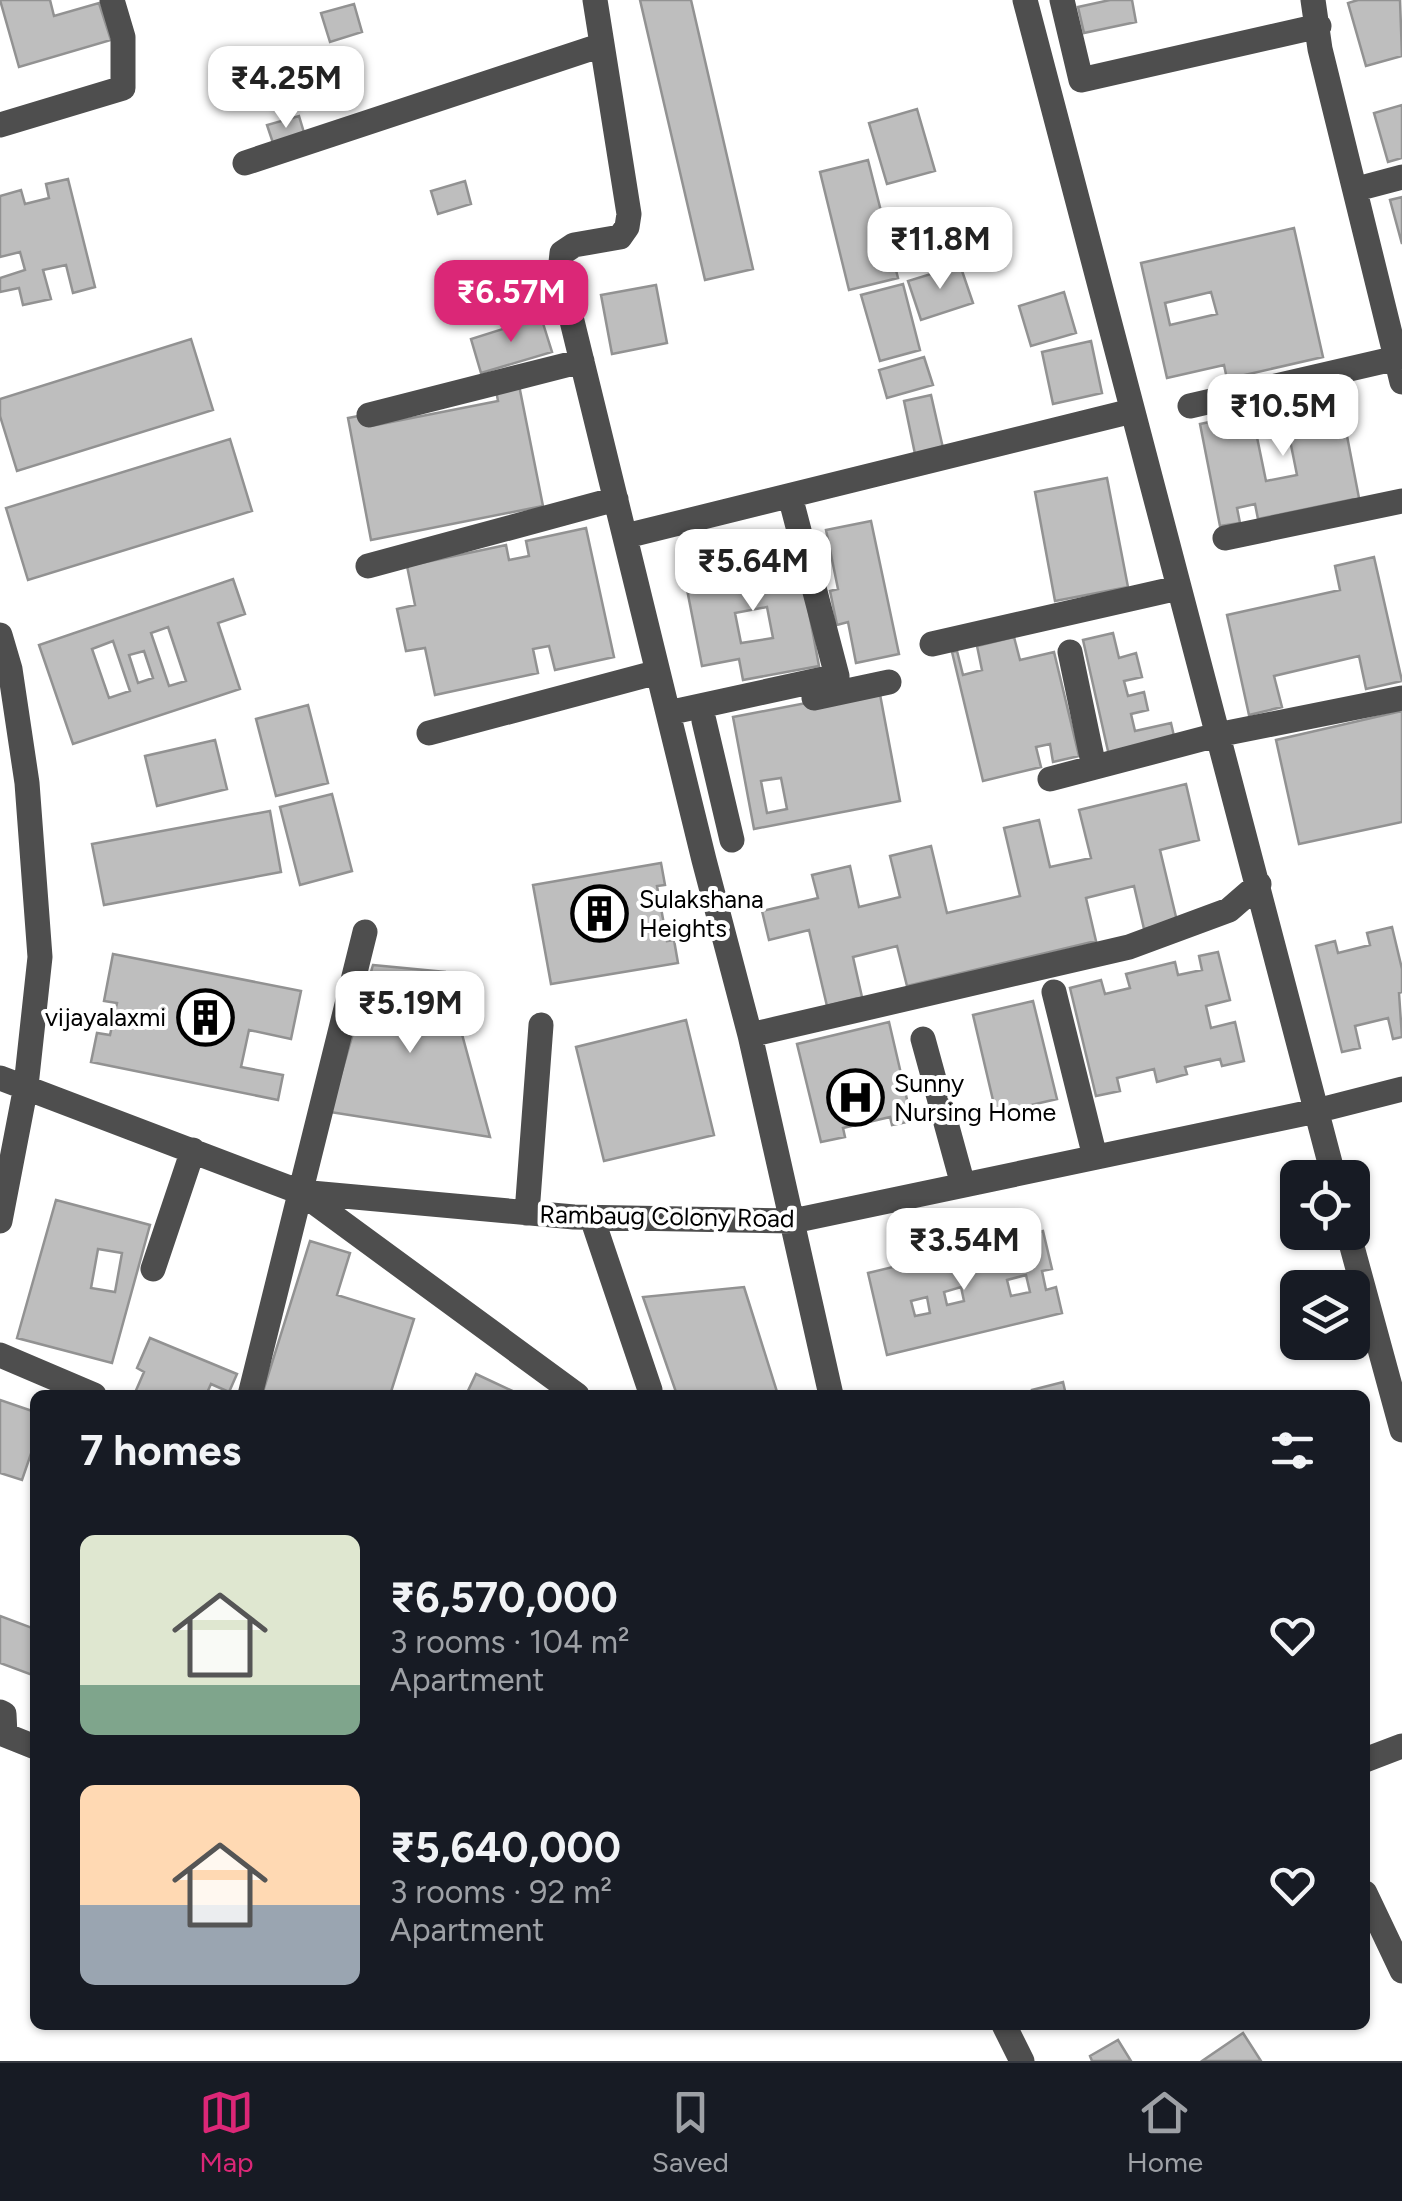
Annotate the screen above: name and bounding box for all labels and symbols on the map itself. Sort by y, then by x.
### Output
pin: ₹4.25M [205,46,367,131]
pin: ₹11.8M [859,207,1021,292]
pin: ₹6.57M [430,260,592,345]
pin: ₹10.5M [1202,374,1364,459]
pin: ₹5.64M [672,529,834,614]
building icon: Sulakshana Heights [570,883,630,943]
place label: Sulakshana Heights [639,884,764,943]
pin: ₹5.19M [329,971,491,1056]
building icon: vijayalaxmi [175,987,235,1047]
place label: vijayalaxmi [45,1002,166,1032]
hospital icon: Sunny Nursing Home [825,1067,885,1127]
place label: Sunny Nursing Home [894,1068,1056,1127]
street label: Rambaug Colony Road [539,1199,795,1233]
pin: ₹3.54M [883,1208,1045,1293]

